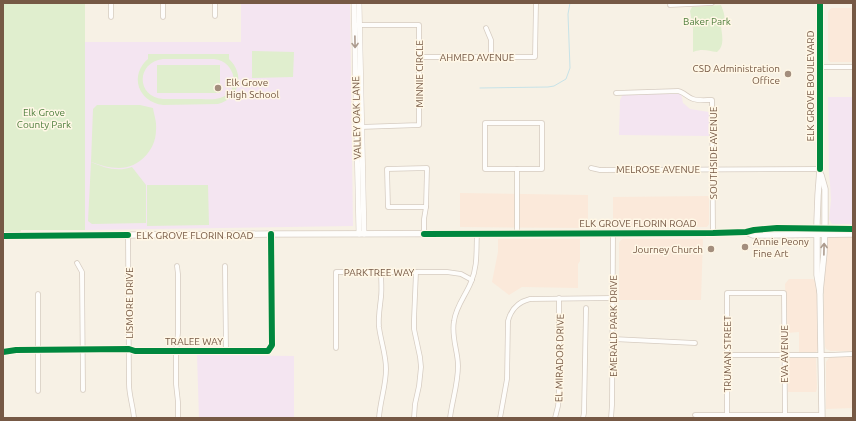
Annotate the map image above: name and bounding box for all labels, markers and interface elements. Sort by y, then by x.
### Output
park label: Baker Park [683,16,731,27]
street label: ELK GROVE BOULEVARD [805,30,816,142]
one-way arrow [351,35,358,48]
street label: MINNIE CIRCLE [414,40,425,108]
street label: AHMED AVENUE [440,52,515,63]
place label: CSD Administration Office [693,63,780,86]
marker: CSD Administration Office [783,69,793,79]
street label: VALLEY OAK LANE [350,76,363,160]
place label: Elk Grove High School [226,77,279,100]
marker: Elk Grove High School [213,83,223,93]
street label: SOUTHSIDE AVENUE [708,106,719,199]
park label: Elk Grove County Park [17,107,71,130]
street label: MELROSE AVENUE [616,164,700,175]
street label: ELK GROVE FLORIN ROAD [579,218,697,229]
street label: ELK GROVE FLORIN ROAD [136,230,254,241]
place label: Annie Peony Fine Art [753,236,809,259]
marker: Annie Peony Fine Art [740,242,750,252]
one-way arrow [820,243,828,256]
place label: Journey Church [633,244,703,255]
marker: Journey Church [706,244,716,254]
street label: LISMORE DRIVE [124,267,135,339]
street label: PARKTREE WAY [344,267,415,278]
street label: EMERALD PARK DRIVE [608,275,619,377]
street label: EL MIRADOR DRIVE [553,313,566,402]
street label: TRUMAN STREET [722,315,733,393]
street label: EVA AVENUE [779,325,790,383]
street label: TRALEE WAY [165,336,223,347]

